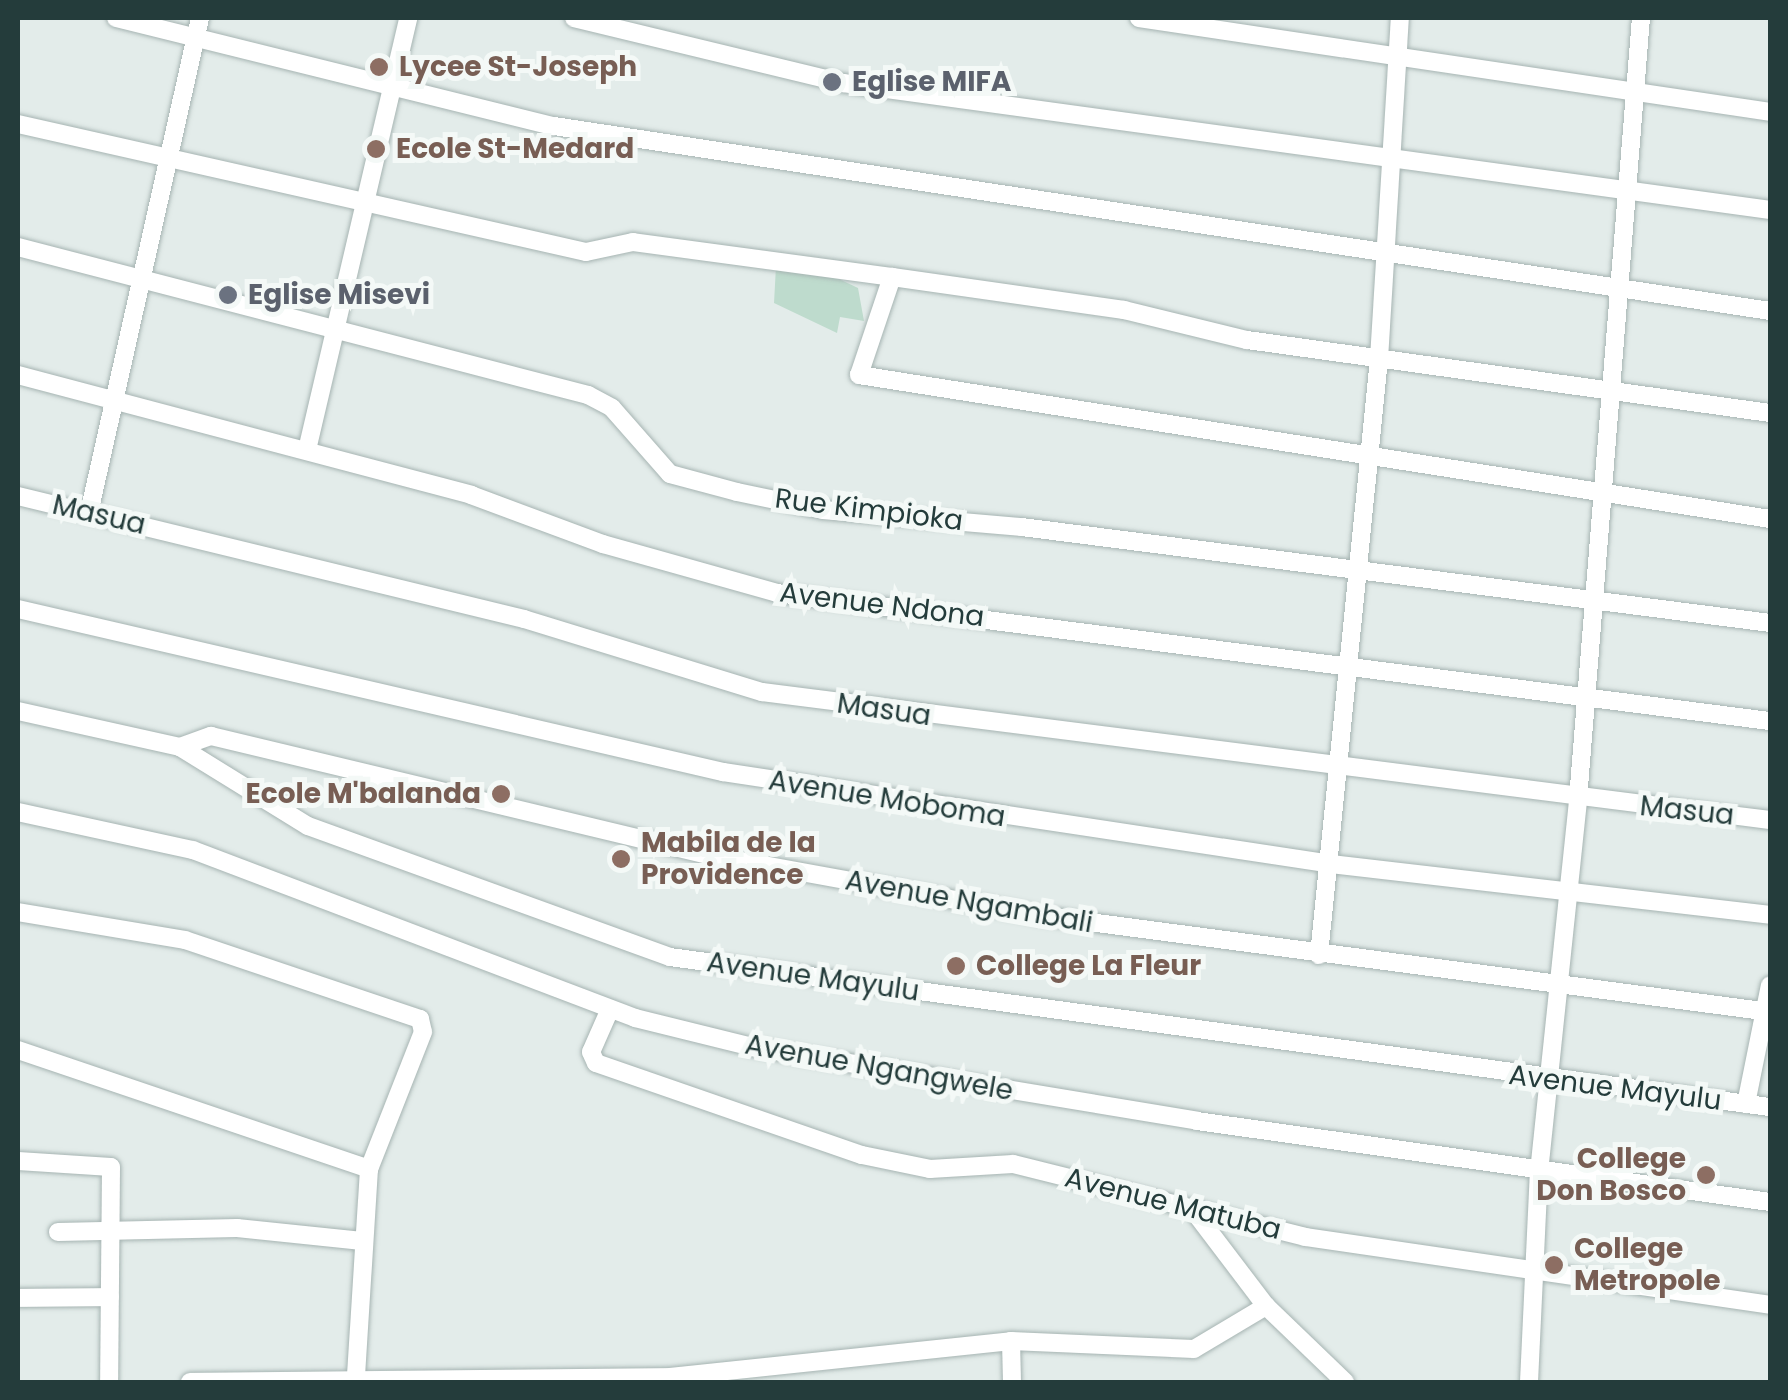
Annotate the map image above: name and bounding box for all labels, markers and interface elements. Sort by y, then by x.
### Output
place label: Lycee St-Joseph [399,50,637,84]
marker: Lycee St-Joseph [368,56,390,78]
place label: Eglise MIFA [852,65,1011,99]
marker: Eglise MIFA [821,71,843,93]
place label: Ecole St-Medard [396,132,634,166]
marker: Ecole St-Medard [365,138,387,160]
place label: Eglise Misevi [248,278,430,312]
marker: Eglise Misevi [217,284,239,306]
street label: Rue Kimpioka [773,482,965,538]
street label: Masua [49,488,149,542]
street label: Avenue Ndona [778,576,986,634]
street label: Masua [835,687,933,733]
street label: Avenue Moboma [766,764,1008,834]
place label: Ecole M'balanda [246,777,481,811]
marker: Ecole M'balanda [490,783,512,805]
street label: Masua [1638,789,1736,833]
place label: Mabila de la Providence [641,826,816,892]
marker: Mabila de la Providence [610,848,632,870]
street label: Avenue Ngambali [843,864,1095,940]
street label: Avenue Mayulu [705,945,921,1009]
place label: College La Fleur [976,949,1201,983]
marker: College La Fleur [945,955,967,977]
street label: Avenue Ngangwele [742,1028,1016,1108]
street label: Avenue Mayulu [1507,1058,1723,1118]
place label: College Don Bosco [1536,1142,1686,1208]
street label: Avenue Matuba [1061,1161,1285,1247]
marker: College Don Bosco [1695,1164,1717,1186]
place label: College Metropole [1574,1232,1720,1298]
marker: College Metropole [1543,1254,1565,1276]

